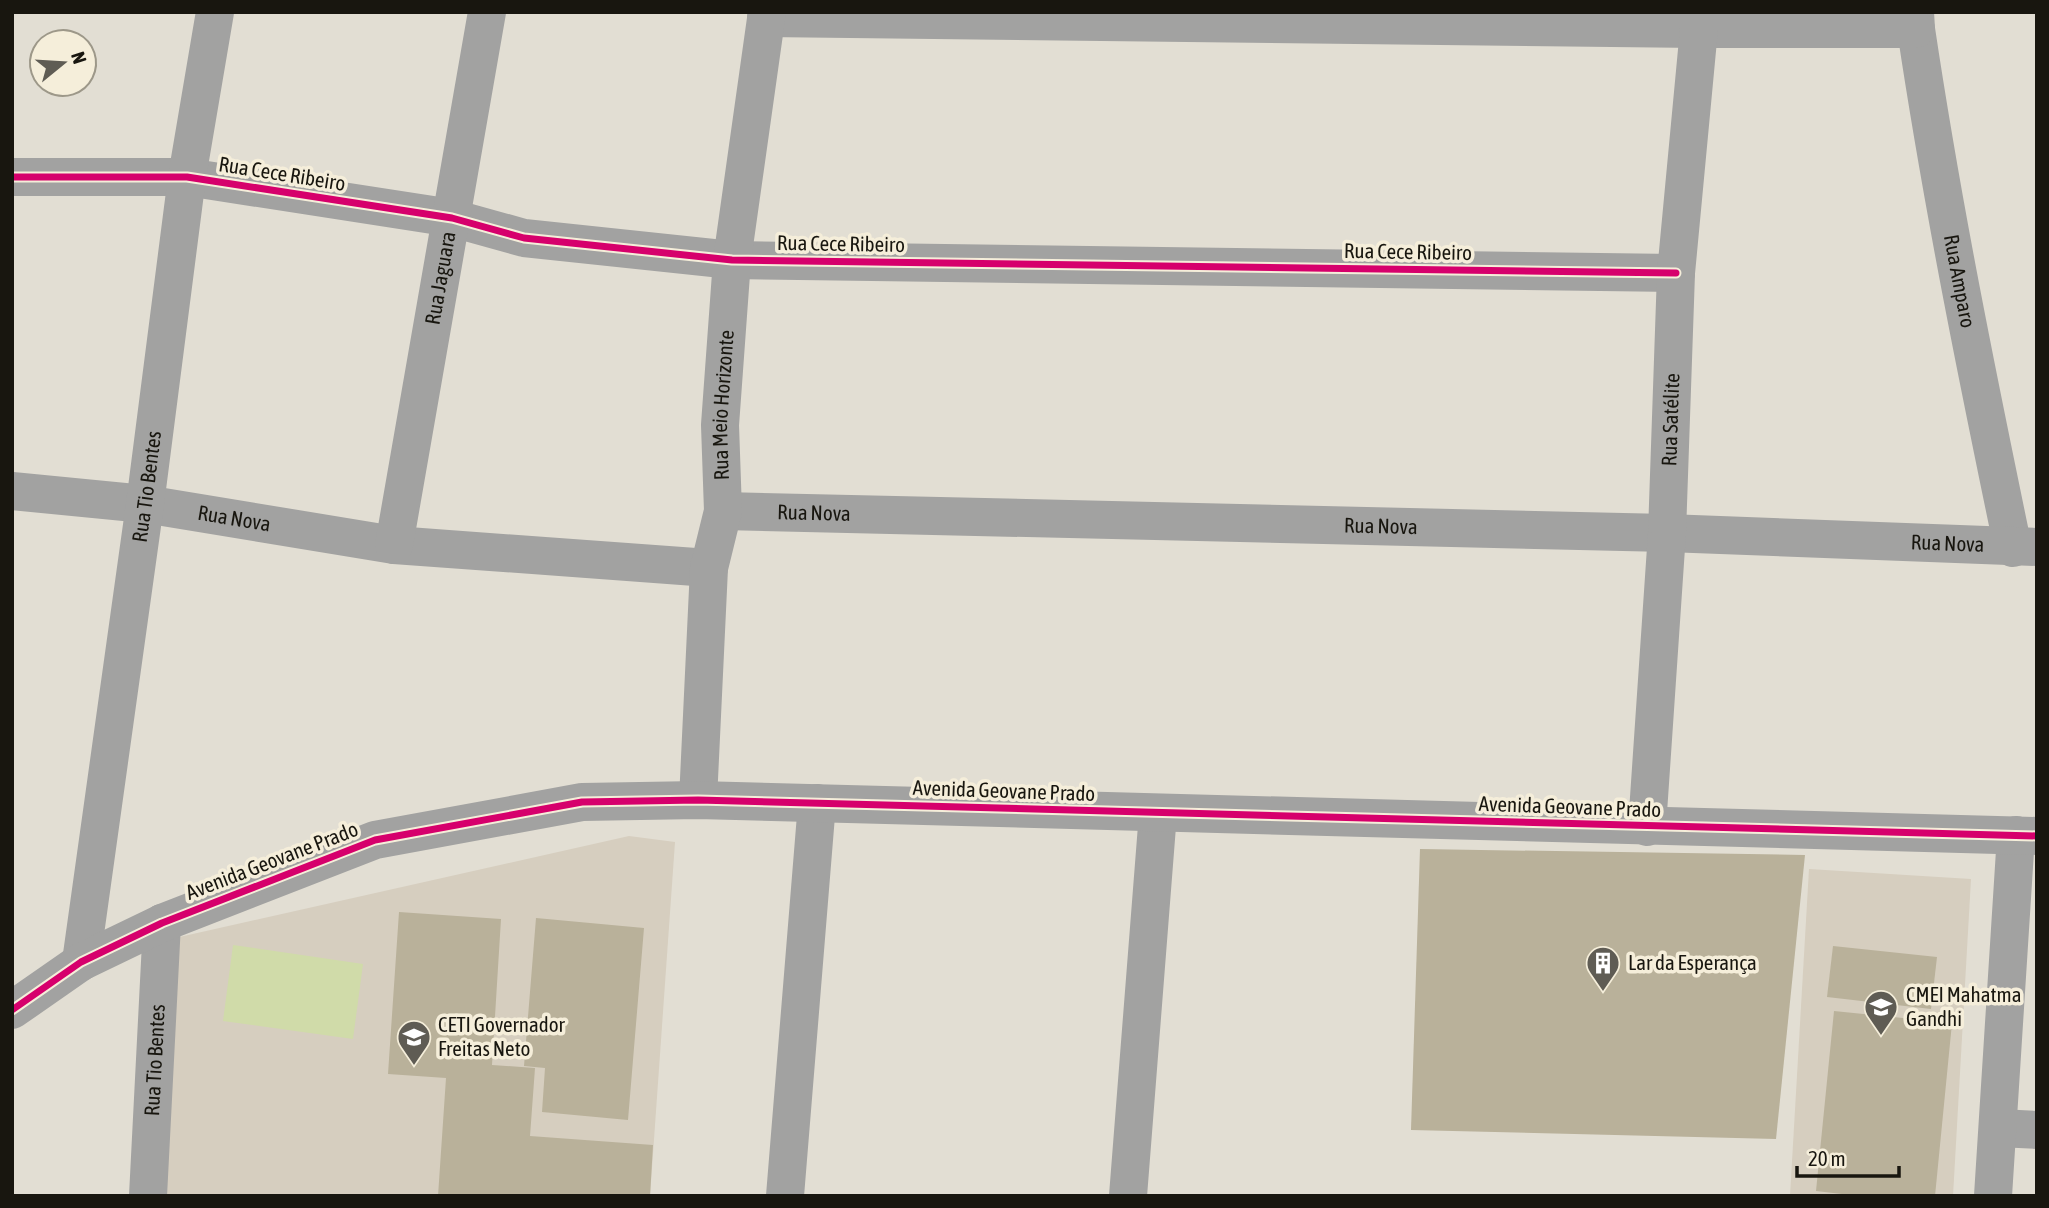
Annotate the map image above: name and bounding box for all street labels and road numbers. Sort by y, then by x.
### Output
street label: Rua Cece Ribeiro [217,151,347,195]
street label: Rua Jaguara [420,229,460,326]
street label: Rua Cece Ribeiro [777,230,905,256]
street label: Rua Amparo [1940,232,1981,330]
street label: Rua Cece Ribeiro [1344,238,1472,264]
street label: Rua Meio Horizonte [707,329,738,481]
street label: Rua Satélite [1656,373,1684,467]
street label: Rua Tio Bentes [127,429,165,544]
street label: Rua Nova [777,499,851,525]
street label: Rua Nova [196,500,273,536]
street label: Rua Nova [1344,512,1418,538]
street label: Rua Nova [1910,529,1985,556]
street label: Avenida Geovane Prado [912,775,1096,805]
street label: Avenida Geovane Prado [1478,791,1662,821]
street label: Avenida Geovane Prado [182,816,361,904]
street label: Rua Tio Bentes [139,1003,169,1117]

